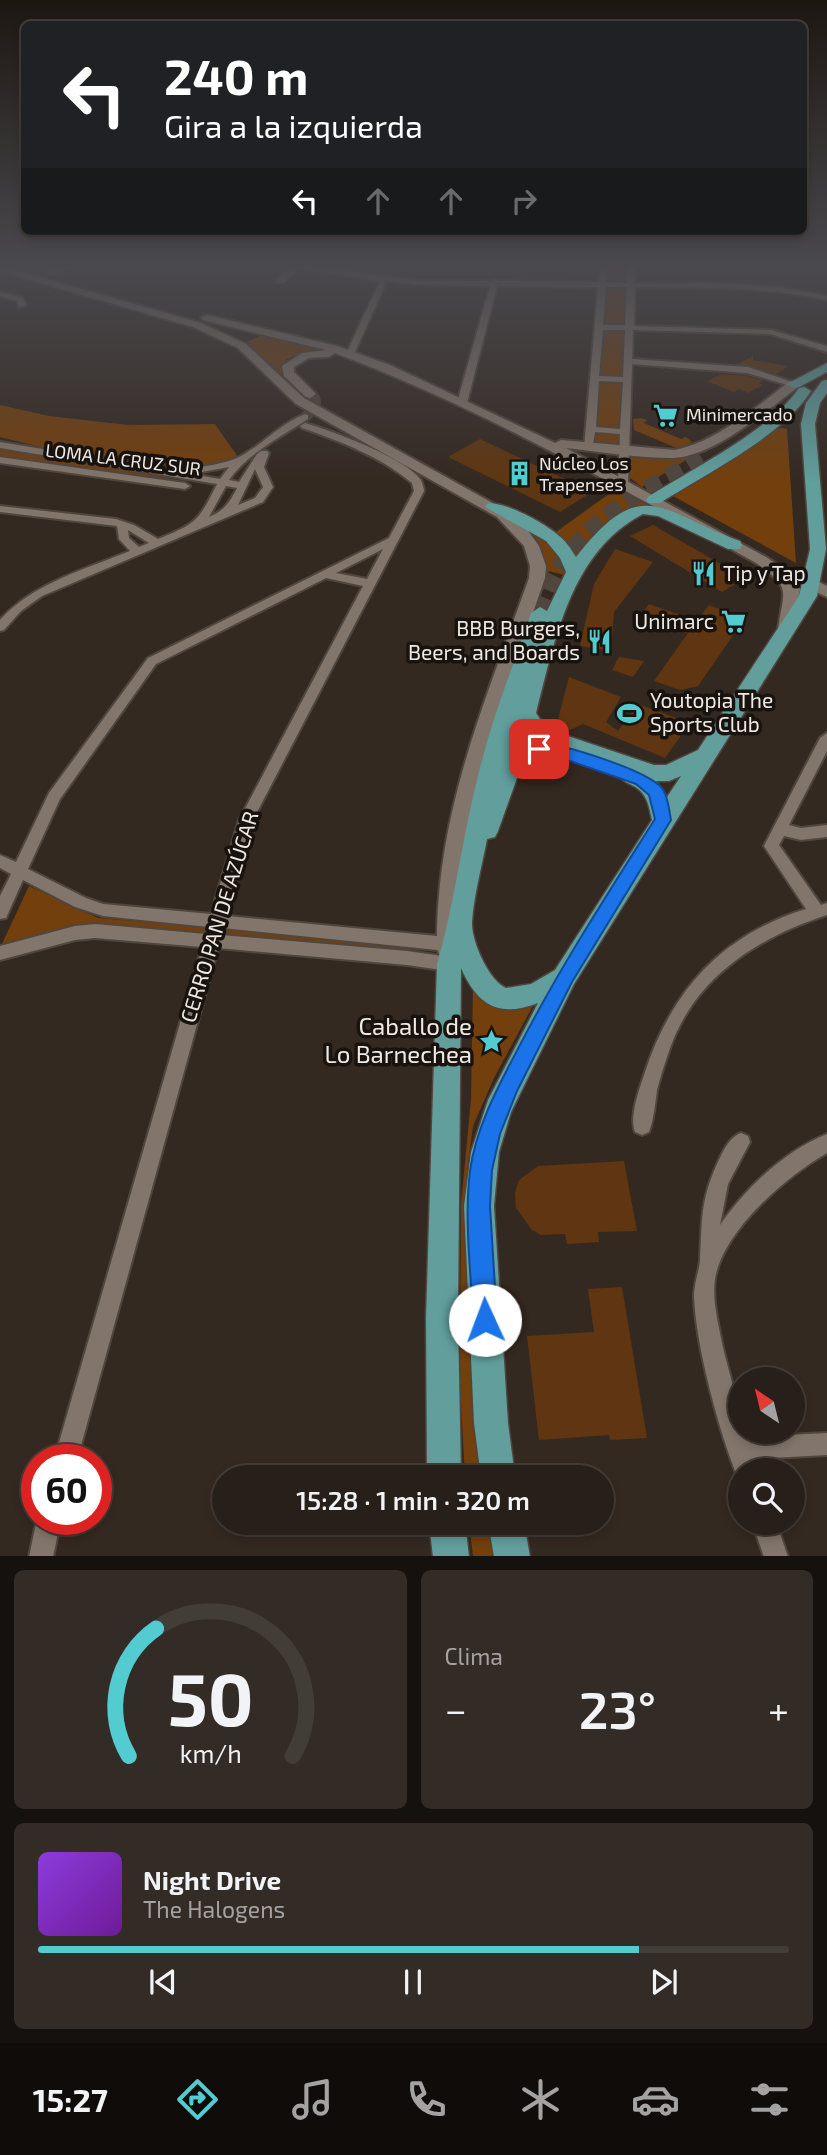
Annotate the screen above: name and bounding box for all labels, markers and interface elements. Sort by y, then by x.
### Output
text: 240 m [164,46,308,105]
icon: left [49,49,140,140]
text: Gira a la izquierda [164,106,423,144]
icon: left [286,182,324,220]
icon: ahead [359,182,397,220]
icon: ahead [432,182,470,220]
icon: right [505,182,543,220]
supermarket icon: Minimercado [652,401,680,429]
place label: Minimercado [686,403,793,425]
street label: LOMA LA CRUZ SUR [44,439,202,479]
place label: Núcleo Los Trapenses [539,452,629,495]
building icon: Núcleo Los Trapenses [505,460,533,488]
restaurant icon: Tip y Tap [689,560,717,588]
place label: Tip y Tap [723,560,806,585]
place label: Unimarc [634,608,714,633]
supermarket icon: Unimarc [720,608,748,636]
place label: BBB Burgers, Beers, and Boards [408,615,580,664]
restaurant icon: BBB Burgers, Beers, and Boards [586,627,614,655]
place label: Youtopia The Sports Club [650,687,773,736]
sports icon: Youtopia The Sports Club [616,699,644,727]
pin [509,719,569,779]
icon: arrive [520,730,558,768]
street label: CERRO PAN DE AZÚCAR [175,808,263,1025]
place label: Caballo de Lo Barnechea [324,1011,472,1068]
place icon: Caballo de Lo Barnechea [478,1027,506,1055]
position arrow [448,1283,522,1357]
north arrow [728,1367,805,1444]
map controls [728,1367,805,1535]
speed limit sign: 60 [21,1444,112,1535]
button: search [728,1458,805,1535]
text: 15:28 · 1 min · 320 m [296,1484,530,1515]
text: Clima [445,1642,503,1670]
text: 50 [167,1653,253,1741]
text: 23° [579,1677,656,1739]
text: − [445,1686,467,1732]
text: + [768,1686,789,1732]
text: km/h [179,1737,241,1767]
text: Night Drive [143,1864,281,1895]
text: The Halogens [143,1895,285,1923]
icon: previous [144,1963,182,2001]
icon: pause [394,1963,432,2001]
icon: next [645,1963,683,2001]
icon: directions [173,2075,222,2124]
icon: music [288,2075,337,2124]
icon: phone [402,2075,451,2124]
icon: climate [516,2075,565,2124]
icon: car [631,2075,680,2124]
icon: filters [745,2075,794,2124]
text: 15:27 [33,2080,108,2118]

